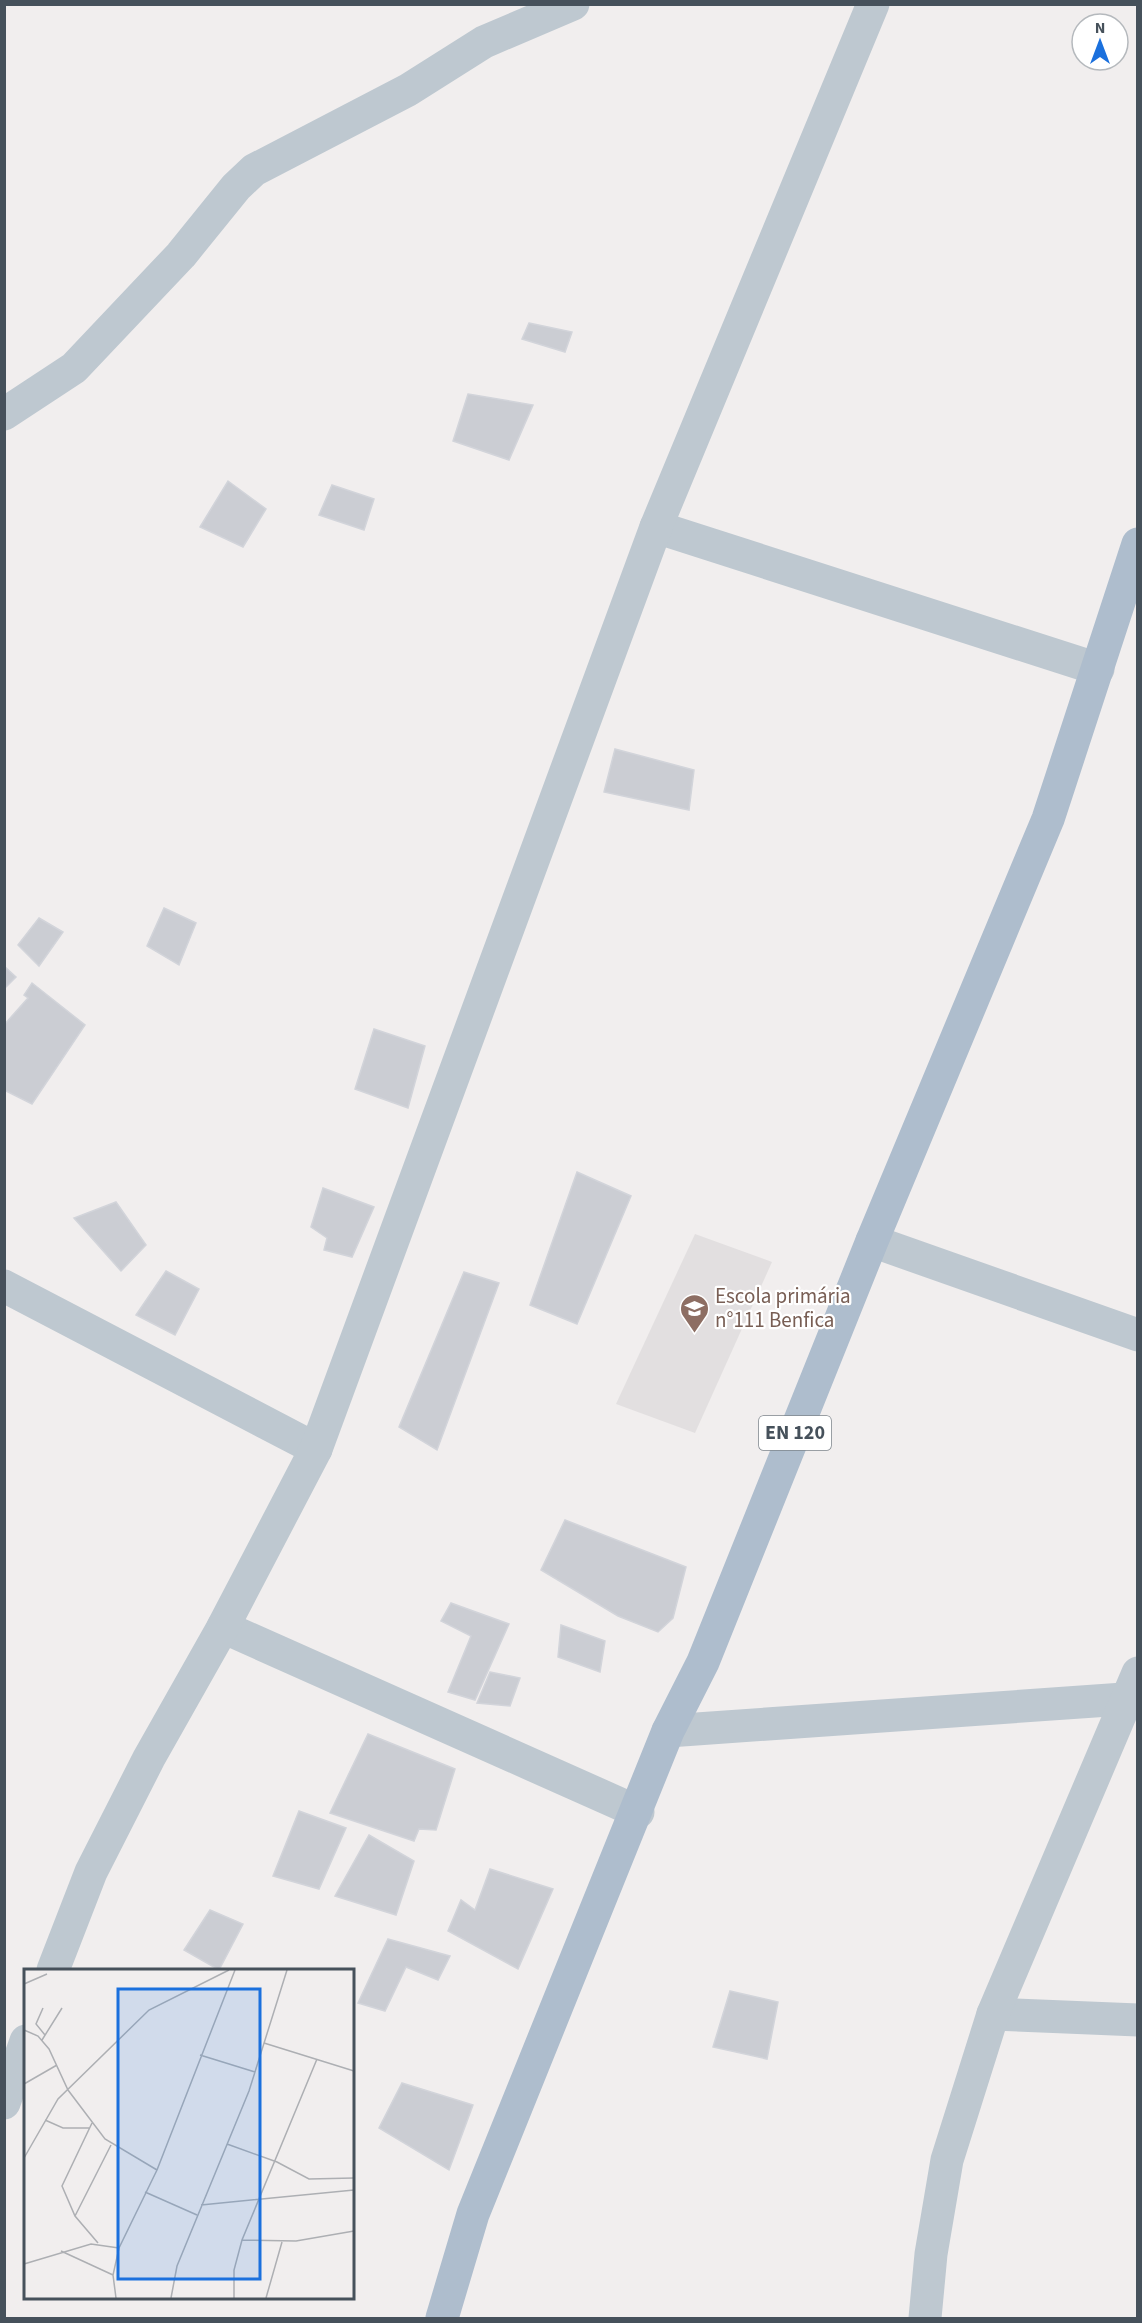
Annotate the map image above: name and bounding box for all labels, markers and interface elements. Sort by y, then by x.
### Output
north arrow [1070,12,1130,72]
text: N [1095,17,1105,39]
place label: Escola primária n°111 Benfica [715,1281,851,1335]
school or university icon: Escola primária n°111 Benfica [678,1292,710,1334]
road number: EN 120 [759,1416,831,1450]
inset map [24,1969,354,2299]

